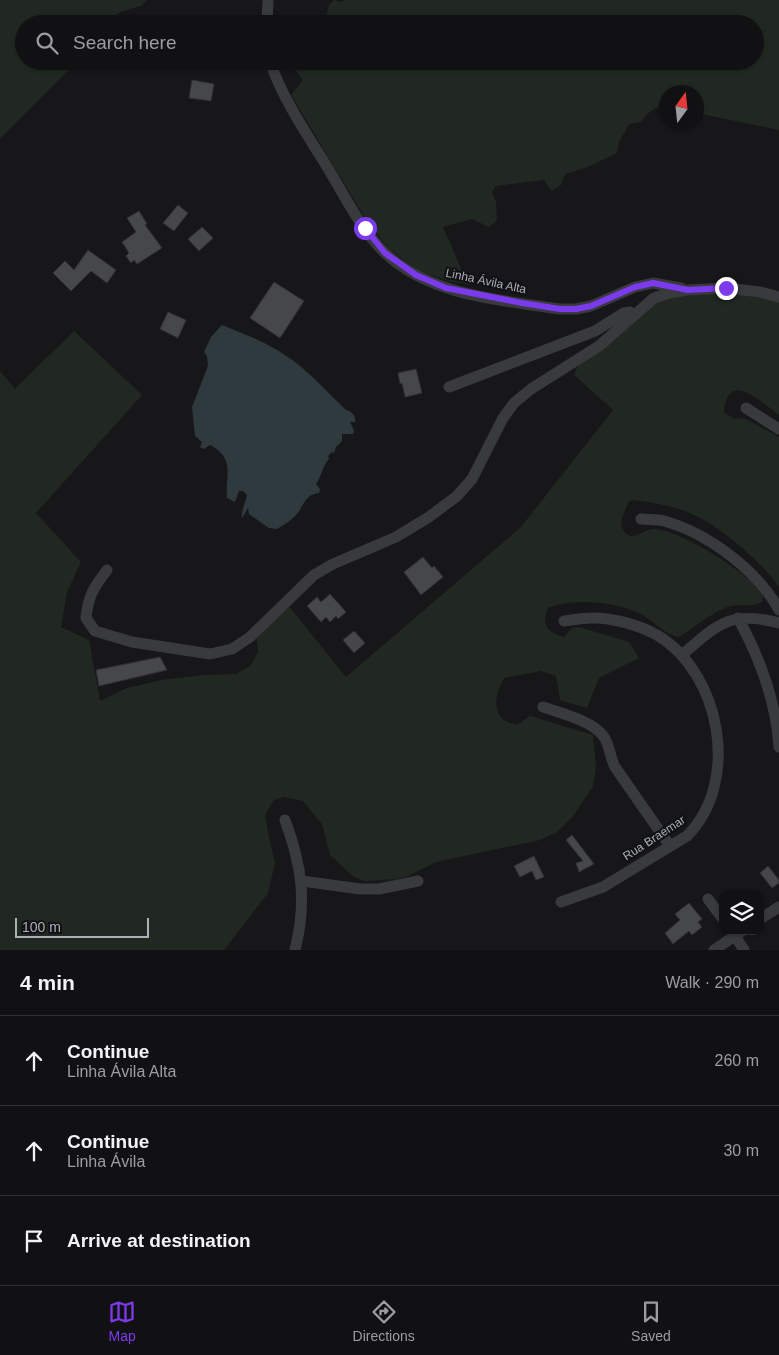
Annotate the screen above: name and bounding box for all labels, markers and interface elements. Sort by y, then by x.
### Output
search box [15,15,764,70]
icon: search [33,29,61,57]
text: Search here [73,32,177,53]
north arrow [659,85,704,130]
route start [354,217,377,240]
street label: Linha Ávila Alta [444,265,528,296]
route end [715,277,738,300]
street label: Rua Braemar [620,813,688,863]
map controls [719,890,764,935]
button: layers [719,890,764,935]
scale bar [15,915,149,938]
text: 100 m [22,919,61,935]
text: 4 min [20,971,75,994]
text: Walk · 290 m [665,974,759,991]
text: Continue [67,1041,149,1062]
icon: ahead [20,1047,48,1075]
text: 260 m [715,1052,759,1069]
text: Linha Ávila Alta [67,1063,176,1080]
text: Continue [67,1131,149,1152]
icon: ahead [20,1137,48,1165]
text: 30 m [723,1142,759,1159]
text: Linha Ávila [67,1153,145,1170]
icon: arrive [20,1227,48,1255]
text: Arrive at destination [67,1230,251,1251]
tab: Map [108,1298,136,1344]
tab: Directions [353,1298,415,1344]
tab: Saved [631,1298,671,1344]

